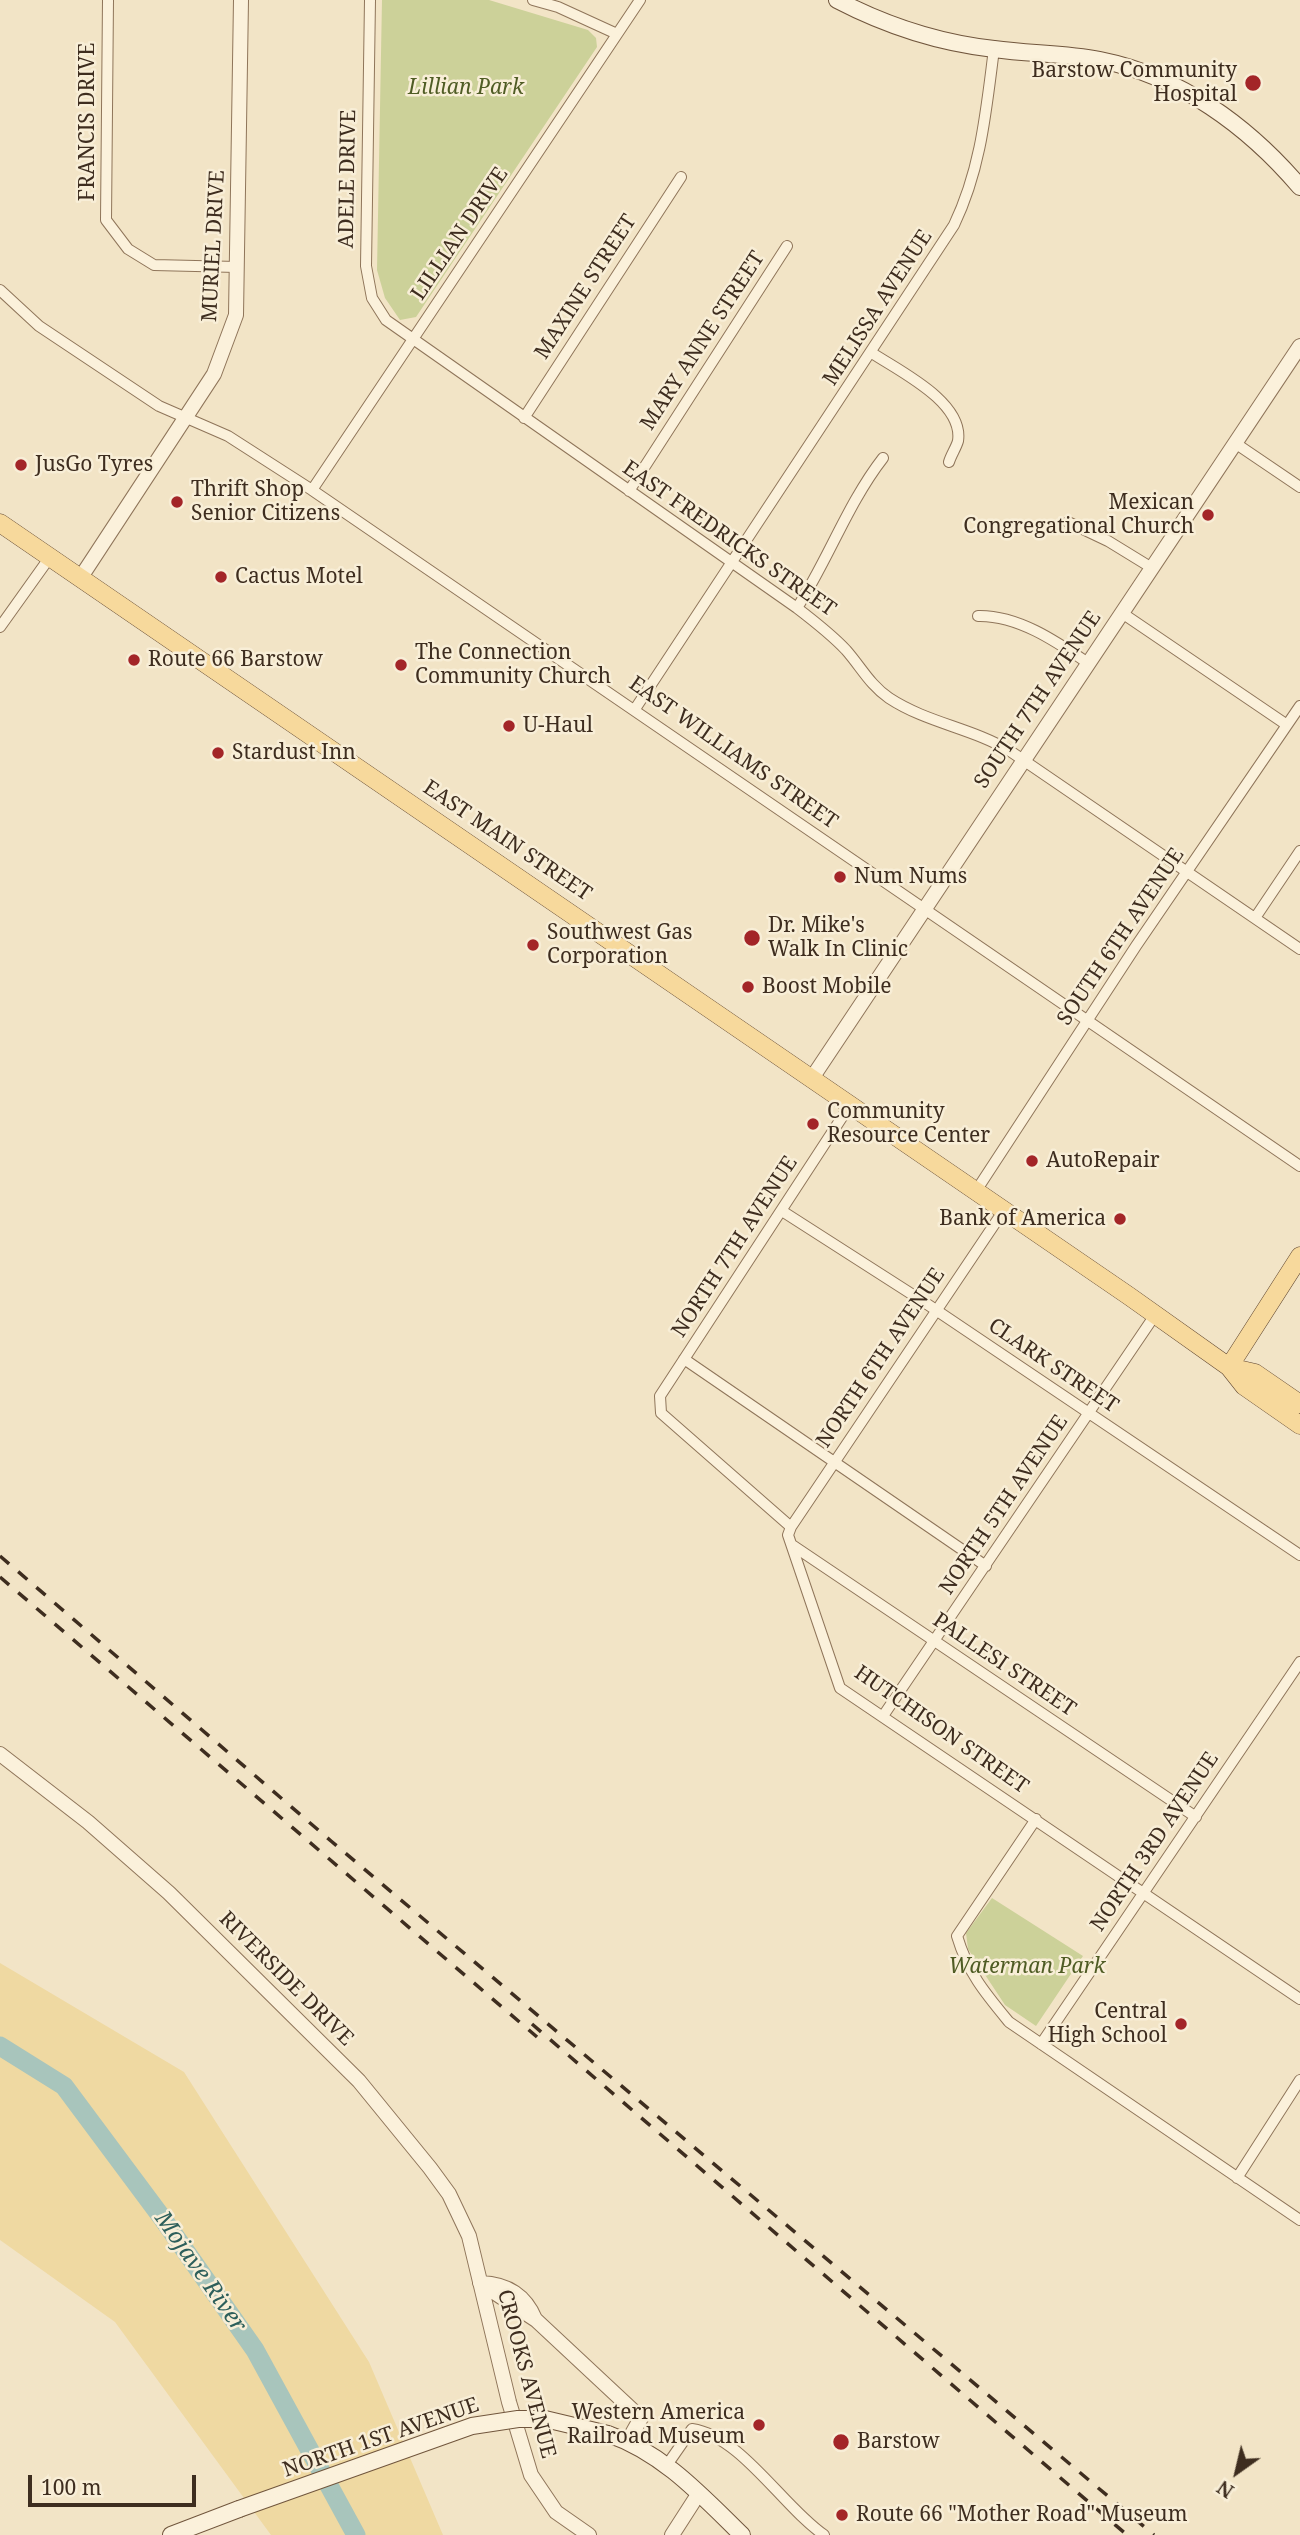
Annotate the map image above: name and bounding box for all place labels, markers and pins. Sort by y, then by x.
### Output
place label: Barstow Community Hospital [1031,58,1237,108]
marker: Barstow Community Hospital [1243,73,1263,93]
place label: JusGo Tyres [35,452,153,478]
marker: JusGo Tyres [13,457,29,473]
place label: Thrift Shop Senior Citizens [191,477,340,527]
place label: Mexican Congregational Church [963,490,1194,540]
marker: Thrift Shop Senior Citizens [169,494,185,510]
marker: Mexican Congregational Church [1200,507,1216,523]
place label: Cactus Motel [235,564,363,590]
marker: Cactus Motel [213,569,229,585]
place label: The Connection Community Church [415,640,611,690]
place label: Route 66 Barstow [148,647,323,673]
marker: Route 66 Barstow [126,652,142,668]
marker: The Connection Community Church [393,657,409,673]
place label: U-Haul [523,713,593,739]
marker: U-Haul [501,718,517,734]
place label: Stardust Inn [232,740,356,766]
marker: Stardust Inn [210,745,226,761]
place label: Num Nums [854,864,967,890]
marker: Num Nums [832,869,848,885]
place label: Dr. Mike's Walk In Clinic [768,913,908,963]
place label: Southwest Gas Corporation [547,920,693,970]
marker: Dr. Mike's Walk In Clinic [742,928,762,948]
marker: Southwest Gas Corporation [525,937,541,953]
place label: Boost Mobile [762,974,891,1000]
marker: Boost Mobile [740,979,756,995]
place label: Community Resource Center [827,1099,990,1149]
marker: Community Resource Center [805,1116,821,1132]
place label: AutoRepair [1046,1148,1160,1174]
marker: AutoRepair [1024,1153,1040,1169]
place label: Bank of America [939,1206,1106,1232]
marker: Bank of America [1112,1211,1128,1227]
place label: Central High School [1048,1999,1167,2049]
marker: Central High School [1173,2016,1189,2032]
place label: Western America Railroad Museum [567,2400,745,2450]
marker: Western America Railroad Museum [751,2417,767,2433]
place label: Barstow [857,2429,940,2455]
marker: Barstow [831,2432,851,2452]
place label: Route 66 "Mother Road" Museum [856,2502,1188,2528]
marker: Route 66 "Mother Road" Museum [834,2507,850,2523]

